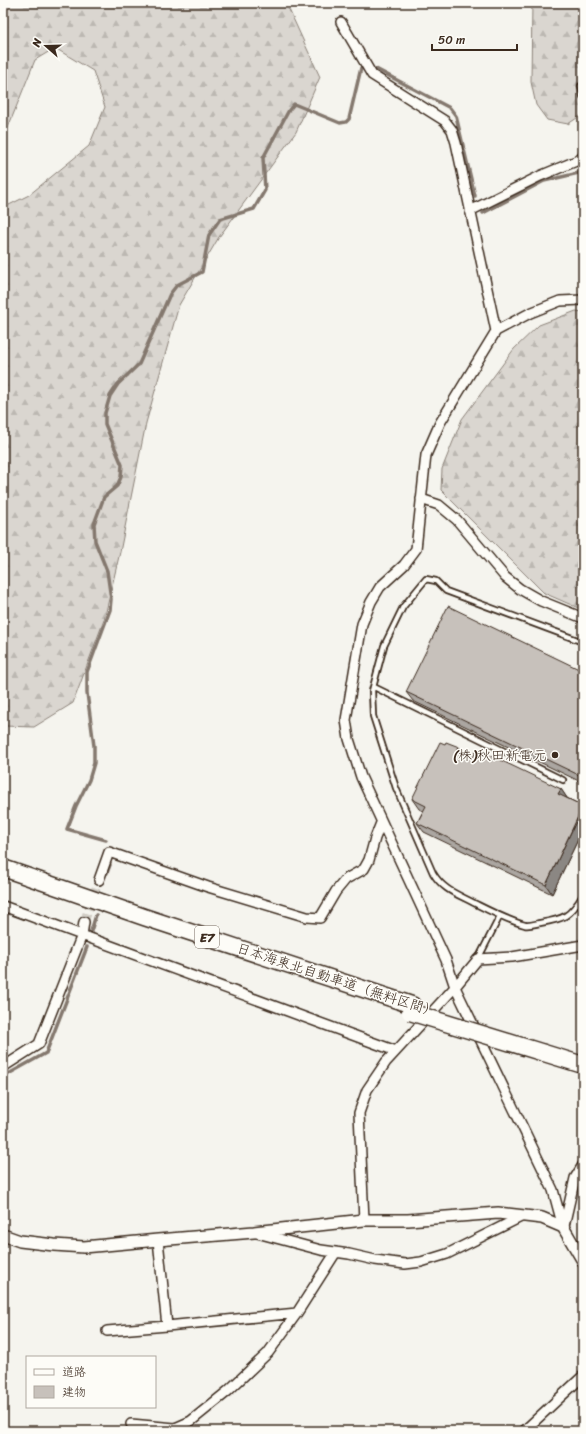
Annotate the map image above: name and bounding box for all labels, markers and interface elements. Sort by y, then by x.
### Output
north arrow [26,26,66,66]
scale bar [432,26,517,52]
text: 50 m [438,29,465,51]
text: N [26,36,47,51]
place label: (株)秋田新電元 [453,743,547,768]
marker: (株)秋田新電元 [550,750,560,760]
road number: E7 [195,926,219,948]
street label: 日本海東北自動車道（無料区間） [233,936,441,1024]
legend [26,1356,156,1408]
text: 道路 [62,1361,86,1383]
text: 建物 [62,1381,86,1403]

